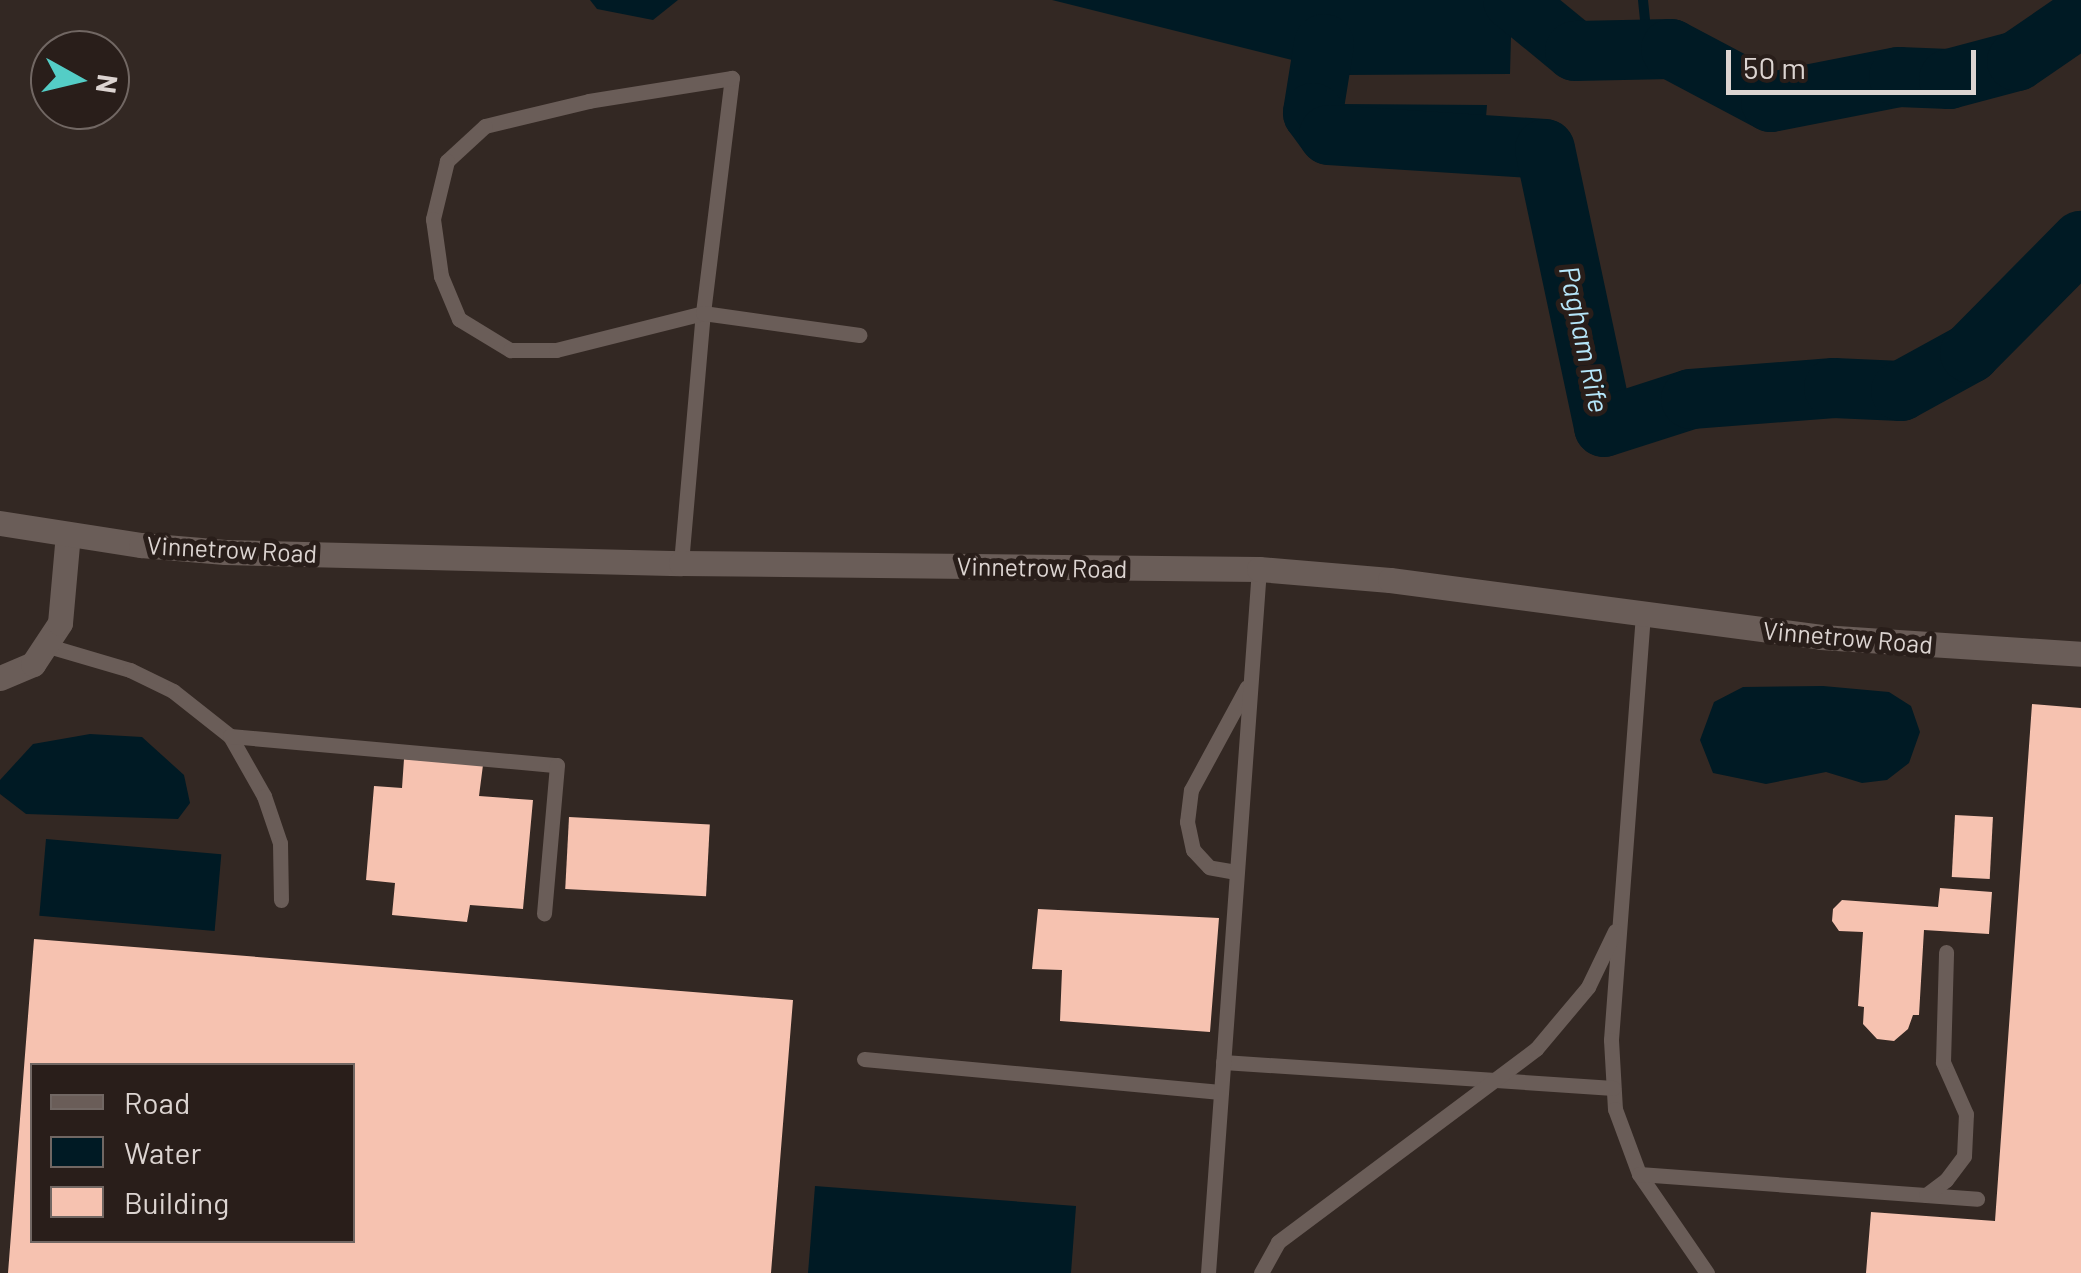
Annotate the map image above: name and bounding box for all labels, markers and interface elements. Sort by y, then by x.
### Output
north arrow [30,30,130,130]
scale bar [1731,30,1981,92]
text: 50 m [1743,49,1806,85]
text: N [90,72,126,95]
water label: Pagham Rife [1553,263,1617,415]
street label: Vinnetrow Road [146,530,318,568]
street label: Vinnetrow Road [956,551,1128,583]
street label: Vinnetrow Road [1762,615,1934,659]
legend [30,1063,355,1243]
text: Road [124,1084,190,1120]
text: Water [124,1134,202,1170]
text: Building [124,1184,229,1220]

